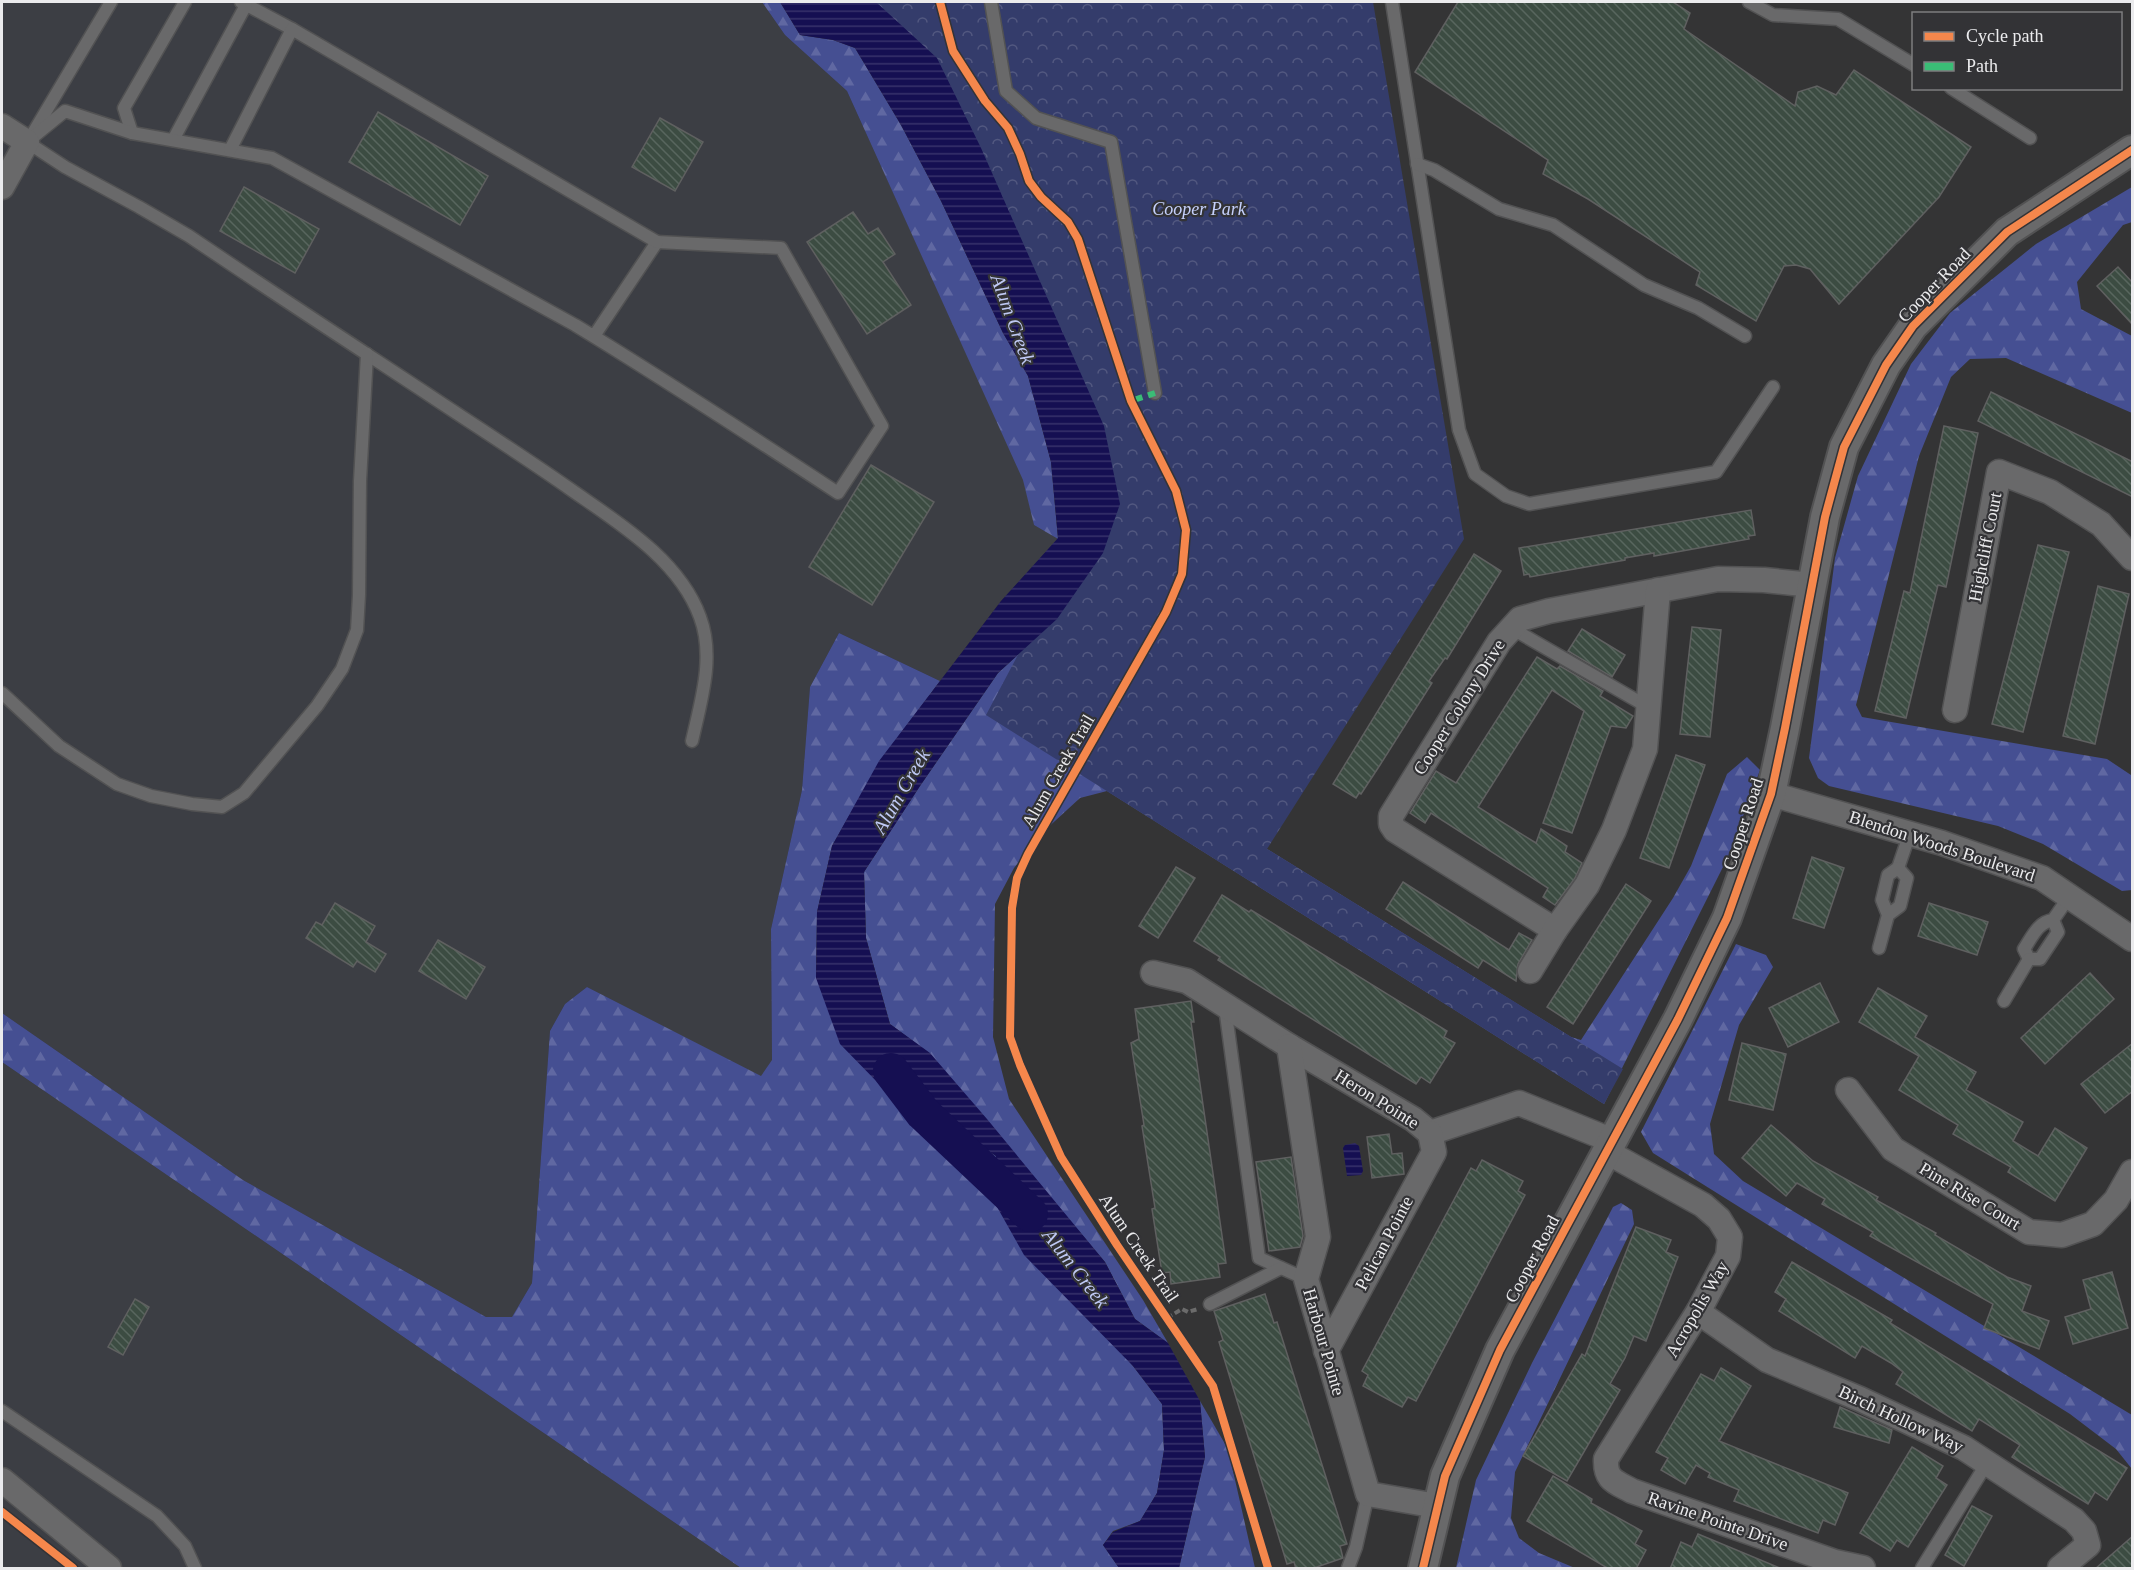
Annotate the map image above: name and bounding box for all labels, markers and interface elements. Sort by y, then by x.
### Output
legend [1912,12,2122,90]
text: Cycle path [1966,26,2043,46]
text: Path [1966,56,1998,76]
park label: Cooper Park [1152,199,1247,219]
street label: Cooper Road [1894,244,1974,326]
water label: Alum Creek [986,269,1040,368]
street label: Highcliff Court [1965,491,2005,603]
street label: Cooper Colony Drive [1409,636,1509,778]
street label: Alum Creek Trail [1018,711,1098,831]
water label: Alum Creek [867,744,935,839]
street label: Cooper Road [1719,776,1767,872]
street label: Blendon Woods Boulevard [1847,806,2037,886]
street label: Heron Pointe [1331,1065,1423,1133]
street label: Pine Rise Court [1916,1158,2024,1234]
street label: Alum Creek Trail [1095,1190,1183,1306]
street label: Pelican Pointe [1351,1193,1417,1293]
street label: Cooper Road [1501,1212,1563,1306]
water label: Alum Creek [1037,1223,1114,1313]
street label: Acropolis Way [1661,1257,1733,1361]
street label: Harbour Pointe [1299,1286,1349,1398]
street label: Birch Hollow Way [1836,1381,1966,1457]
street label: Ravine Pointe Drive [1645,1488,1791,1554]

